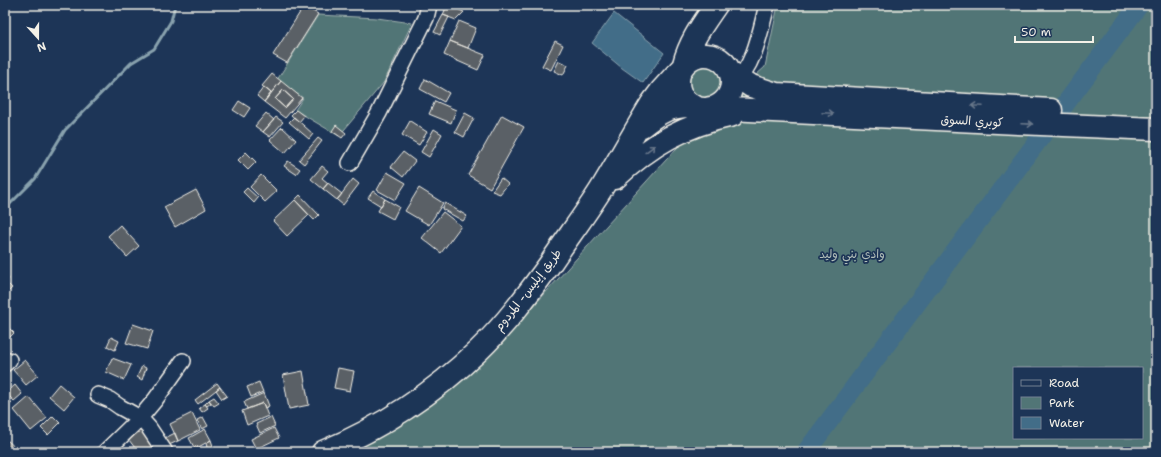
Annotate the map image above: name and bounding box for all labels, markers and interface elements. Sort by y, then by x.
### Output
north arrow [18,18,58,58]
scale bar [1015,18,1093,44]
text: 50 m [1021,24,1051,40]
text: N [34,38,48,56]
one-way arrow [971,102,984,109]
one-way arrow [821,110,834,117]
street label: كوبري السوق [940,111,1004,132]
one-way arrow [1020,120,1033,127]
one-way arrow [645,145,656,153]
street label: طريق إيليس- المردوم [491,245,566,335]
park label: وادي بني وليد [819,246,885,265]
legend [1013,367,1143,439]
text: Road [1049,375,1080,391]
text: Park [1049,395,1075,411]
text: Water [1049,415,1085,431]

